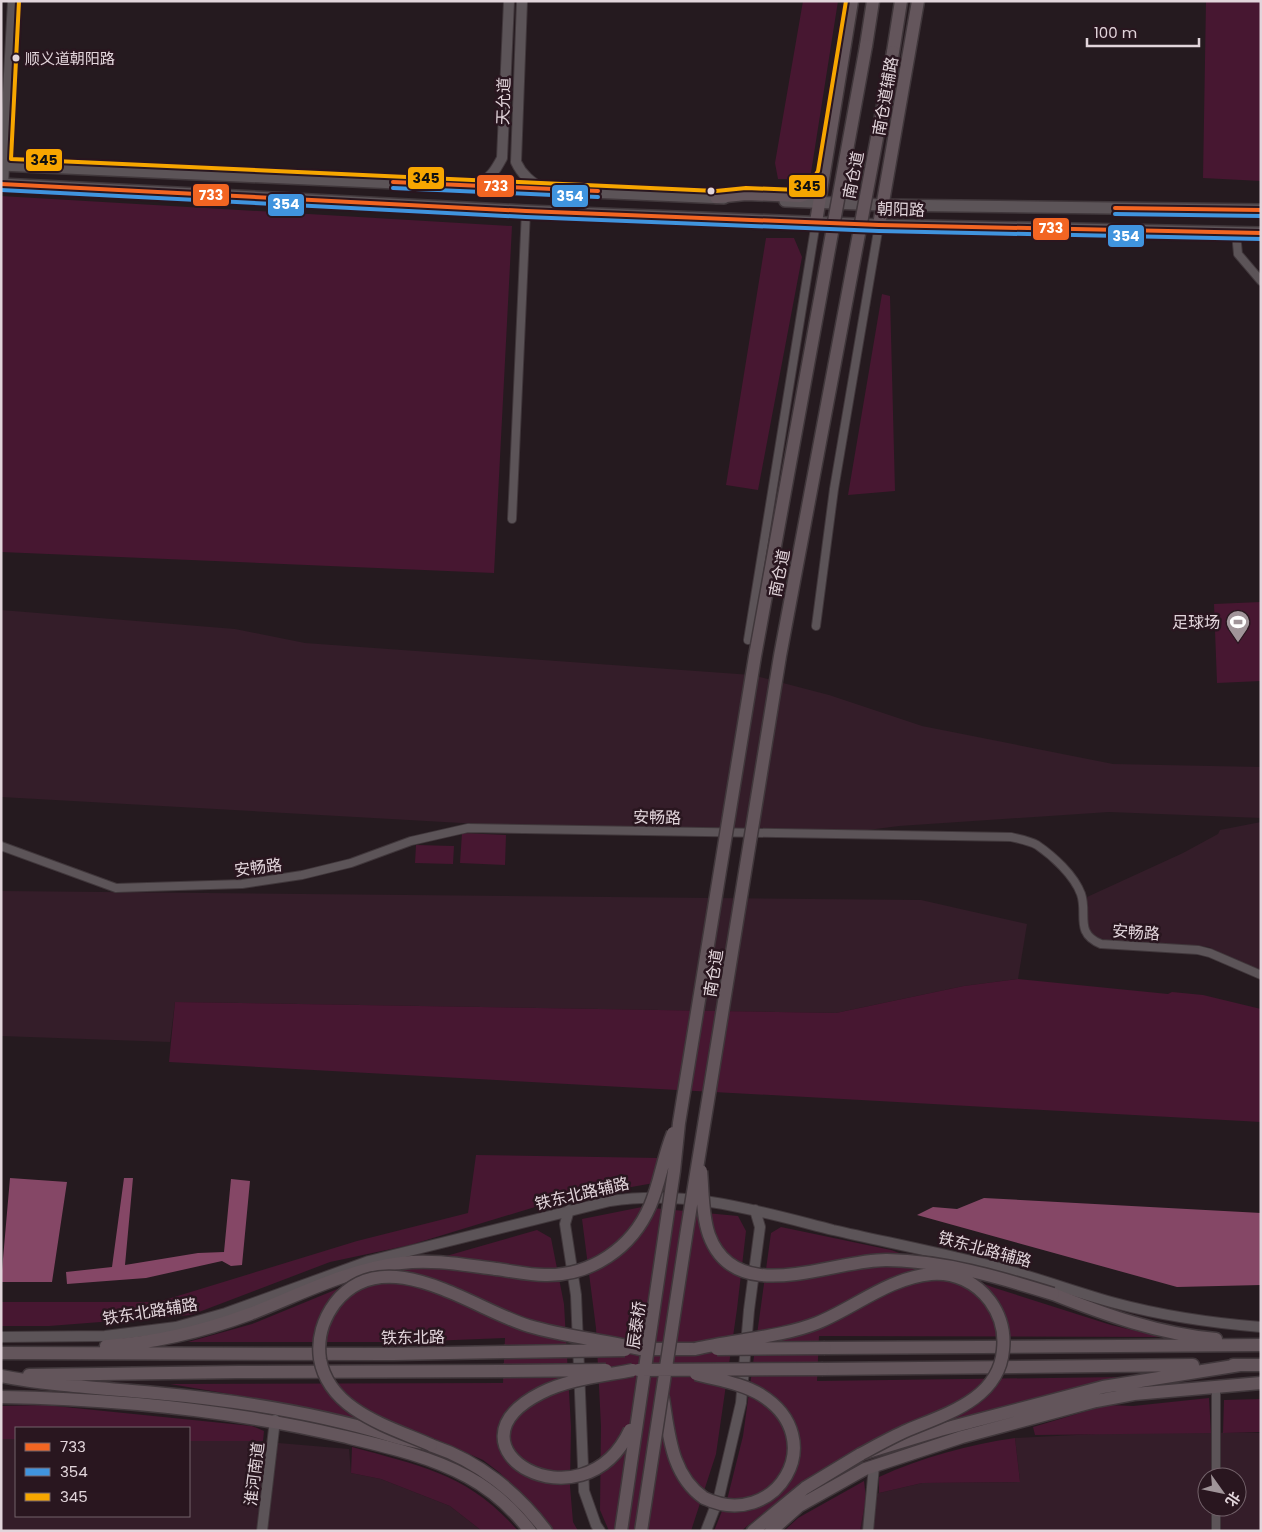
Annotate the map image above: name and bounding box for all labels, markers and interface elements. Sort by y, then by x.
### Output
scale bar [1087,15,1200,47]
text: 100 m [1094,22,1137,43]
place label: 顺义道朝阳路 [25,48,115,69]
marker: 顺义道朝阳路 [11,53,21,63]
street label: 南仓道辅路 [867,55,904,137]
street label: 天允道 [491,77,516,125]
line badge: 345 [25,148,63,172]
street label: 南仓道 [838,149,869,201]
text: 345 [30,150,58,170]
line badge: 345 [407,166,445,190]
text: 345 [412,168,440,188]
line badge: 733 [476,174,515,198]
line badge: 345 [788,174,826,198]
text: 733 [484,176,508,196]
text: 345 [793,176,821,196]
line badge: 733 [192,183,230,207]
line badge: 354 [551,184,589,208]
text: 733 [199,185,223,205]
text: 354 [556,186,584,206]
unlabelled marker [706,186,716,196]
line badge: 354 [267,193,305,217]
text: 354 [272,194,300,214]
street label: 朝阳路 [877,197,925,222]
line badge: 733 [1032,217,1070,241]
text: 733 [1039,218,1063,238]
line badge: 354 [1107,224,1145,248]
text: 354 [1112,226,1140,246]
street label: 南仓道 [764,547,795,599]
sports icon: 足球场 [1225,609,1251,643]
place label: 足球场 [1172,611,1220,634]
street label: 安畅路 [633,806,681,829]
street label: 安畅路 [233,853,283,882]
street label: 安畅路 [1111,919,1161,946]
street label: 南仓道 [698,948,729,999]
street label: 铁东北路辅路 [533,1171,631,1215]
street label: 铁东北路辅路 [936,1226,1034,1273]
street label: 铁东北路辅路 [101,1293,199,1330]
street label: 辰泰桥 [622,1300,651,1350]
street label: 铁东北路 [381,1325,445,1350]
legend [15,1427,190,1517]
text: 733 [60,1436,86,1457]
street label: 淮河南道 [239,1441,270,1507]
text: 354 [60,1461,88,1482]
north arrow [1197,1467,1247,1517]
text: 345 [60,1486,88,1507]
text: 北 [1221,1488,1245,1510]

